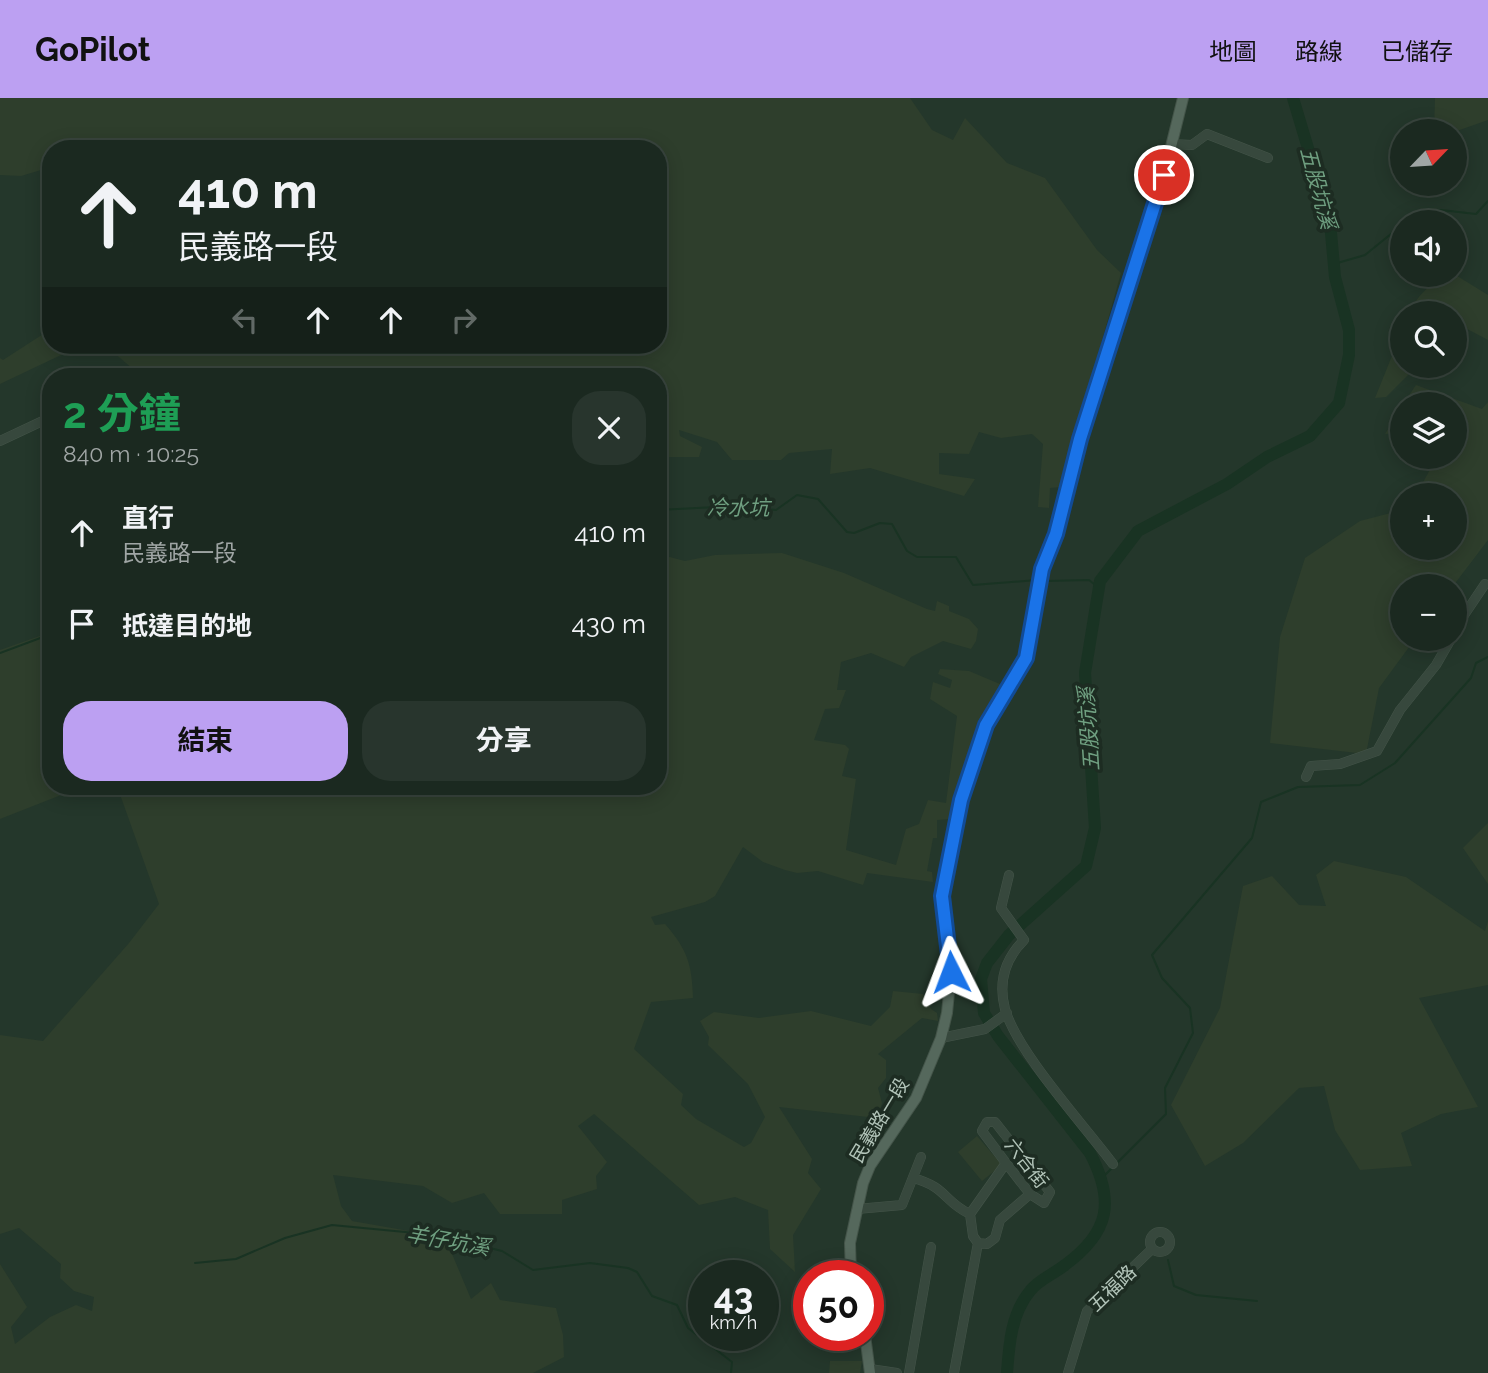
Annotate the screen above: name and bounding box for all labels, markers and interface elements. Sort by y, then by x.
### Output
text: GoPilot [35,30,150,69]
text: 地圖 [1209,37,1257,66]
text: 路線 [1295,37,1343,66]
text: 已儲存 [1381,37,1453,66]
north arrow [1390,119,1466,196]
map controls [1390,119,1467,651]
water label: 五股坑溪 [1296,144,1342,235]
pin [1134,145,1194,205]
icon: arrive [1145,156,1183,194]
text: 410 m [178,162,318,219]
icon: ahead [63,168,154,259]
button: sound [1390,210,1467,287]
text: 民義路一段 [178,228,338,265]
icon: left [226,301,264,339]
icon: ahead [299,301,337,339]
icon: ahead [372,301,410,339]
icon: right [445,301,483,339]
button: search [1390,301,1467,378]
text: 2 分鐘 [63,389,181,438]
button: close [572,391,646,465]
button: layers [1390,392,1467,469]
text: 840 m · 10:25 [63,440,199,467]
button: + [1390,483,1467,560]
water label: 冷水坑 [707,495,772,520]
text: 直行 [122,503,174,533]
icon: ahead [63,514,101,552]
text: 410 m [574,518,646,548]
text: 民義路一段 [122,539,237,566]
button: − [1390,574,1467,651]
icon: arrive [63,605,101,643]
text: 430 m [571,609,646,639]
text: 抵達目的地 [122,611,252,641]
water label: 五股坑溪 [1073,683,1104,772]
button: 結束 [63,701,348,781]
button: 分享 [362,701,646,781]
position arrow [914,935,988,1009]
street label: 民義路一段 [845,1074,913,1166]
street label: 六合街 [1001,1134,1053,1192]
water label: 羊仔坑溪 [405,1221,495,1261]
speed limit sign: 50 [793,1260,884,1351]
street label: 五福路 [1084,1260,1140,1316]
text: 43 [714,1276,753,1317]
text: km/h [710,1312,757,1333]

